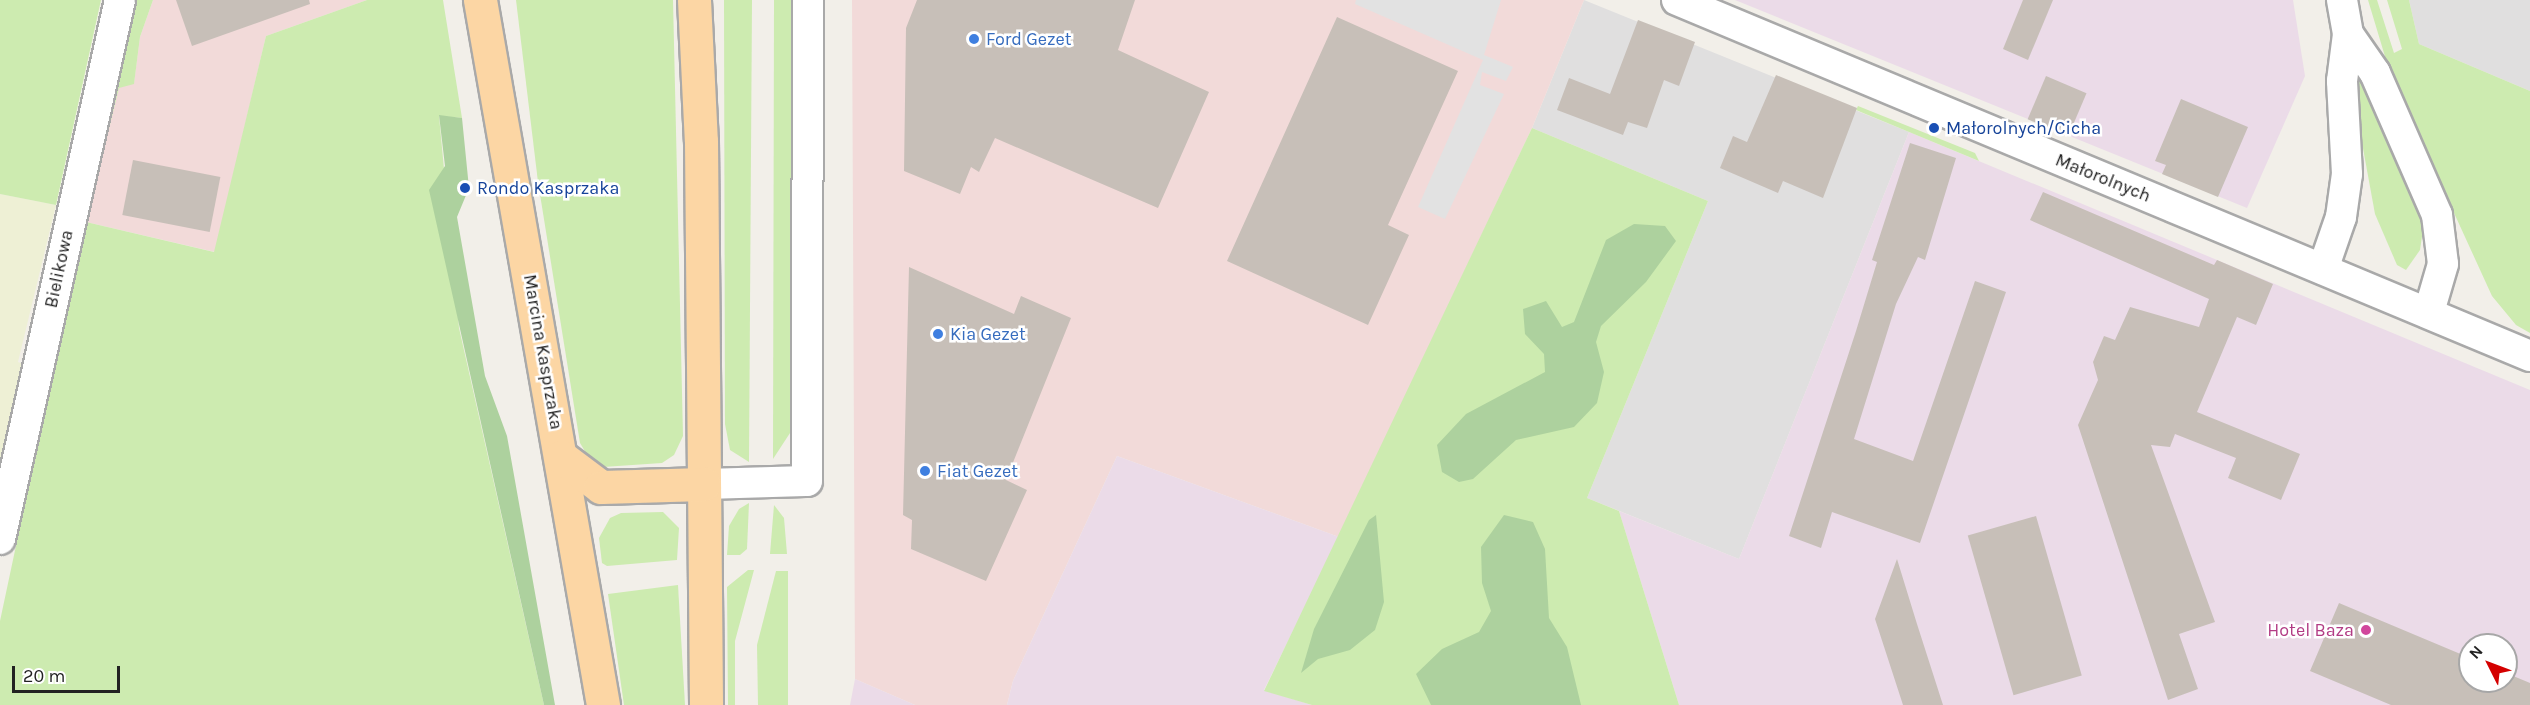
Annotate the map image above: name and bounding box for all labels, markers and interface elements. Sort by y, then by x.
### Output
place label: Ford Gezet [986,28,1072,50]
marker: Ford Gezet [967,32,981,46]
place label: Małorolnych/Cicha [1946,117,2101,139]
marker: Małorolnych/Cicha [1927,121,1941,135]
street label: Małorolnych [2052,149,2154,207]
place label: Rondo Kasprzaka [477,177,619,199]
marker: Rondo Kasprzaka [458,181,472,195]
street label: Bielikowa [40,228,78,310]
street label: Marcina Kasprzaka [519,273,567,431]
place label: Kia Gezet [950,323,1026,345]
marker: Kia Gezet [931,327,945,341]
place label: Fiat Gezet [937,460,1018,482]
marker: Fiat Gezet [918,464,932,478]
place label: Hotel Baza [2267,619,2354,641]
marker: Hotel Baza [2359,623,2373,637]
north arrow [2458,633,2518,693]
text: N [2465,641,2487,663]
scale bar [15,654,123,692]
text: 20 m [23,665,65,687]

